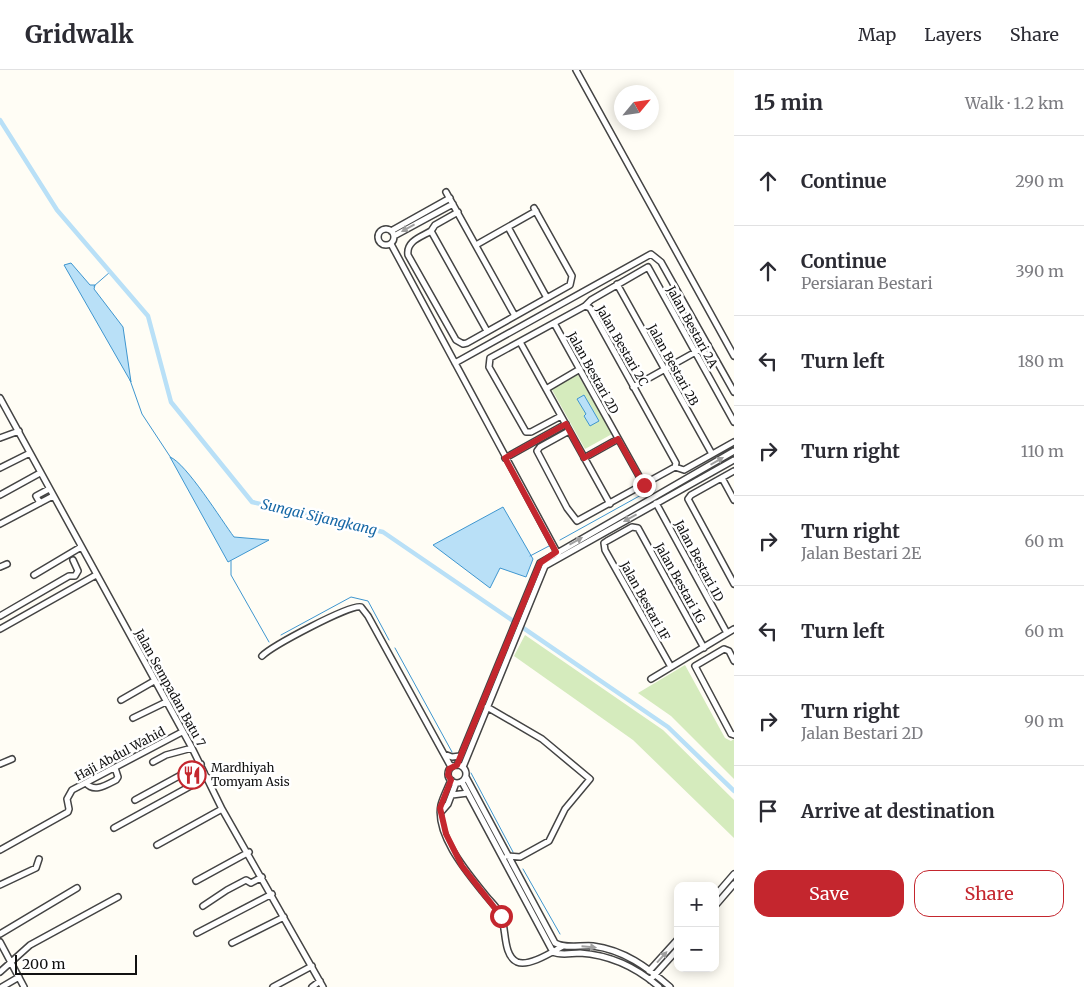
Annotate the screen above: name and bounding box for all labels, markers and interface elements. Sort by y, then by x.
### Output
text: Gridwalk [25,19,134,50]
text: Map [858,23,896,46]
text: Layers [924,23,982,46]
text: Share [1010,23,1059,46]
north arrow [614,85,659,130]
text: 15 min [754,89,823,116]
text: Walk · 1.2 km [965,93,1064,113]
icon: ahead [754,167,782,195]
text: Continue [801,169,887,193]
text: 290 m [1015,171,1064,191]
one-way arrow [401,224,415,233]
text: Continue [801,249,887,273]
icon: ahead [754,257,782,285]
text: 390 m [1016,261,1064,281]
text: Persiaran Bestari [801,273,933,293]
street label: Jalan Bestari 2A [663,282,721,371]
street label: Jalan Bestari 2C [593,302,652,389]
street label: Jalan Bestari 2B [644,321,702,408]
street label: Jalan Bestari 2D [564,328,622,416]
icon: left [754,347,782,375]
text: Turn left [801,349,885,373]
text: 180 m [1018,351,1064,371]
icon: right [754,437,782,465]
text: Turn right [801,439,900,463]
text: 110 m [1021,441,1064,461]
one-way arrow [710,457,725,465]
route end [633,474,656,497]
water label: Sungai Sijangkang [259,495,379,539]
one-way arrow [623,514,638,522]
street label: Jalan Bestari 1D [671,517,727,604]
text: Turn right [801,519,900,543]
icon: right [754,527,782,555]
text: 60 m [1024,531,1064,551]
one-way arrow [569,536,582,545]
street label: Jalan Bestari 1G [652,539,709,626]
text: Jalan Bestari 2E [801,543,921,563]
street label: Jalan Bestari 1F [617,558,674,643]
icon: left [754,617,782,645]
text: Turn left [801,619,885,643]
text: 60 m [1024,621,1064,641]
street label: Jalan Sempadan Batu 7 [131,626,209,749]
text: Turn right [801,699,900,723]
icon: right [754,707,782,735]
text: 90 m [1024,711,1064,731]
street label: Haji Abdul Wahid [72,723,167,784]
text: Jalan Bestari 2D [801,723,923,743]
restaurant icon: Mardhiyah Tomyam Asis [177,760,207,790]
place label: Mardhiyah Tomyam Asis [211,760,290,789]
icon: arrive [754,797,782,825]
text: Arrive at destination [801,799,995,823]
button: Save [754,870,904,917]
button: Share [914,870,1064,917]
map controls [674,882,719,972]
button: + [674,882,719,927]
route start [490,905,513,928]
button: − [674,927,719,972]
one-way arrow [582,943,598,951]
one-way arrow [656,951,667,964]
scale bar [15,952,138,975]
text: 200 m [22,955,65,973]

